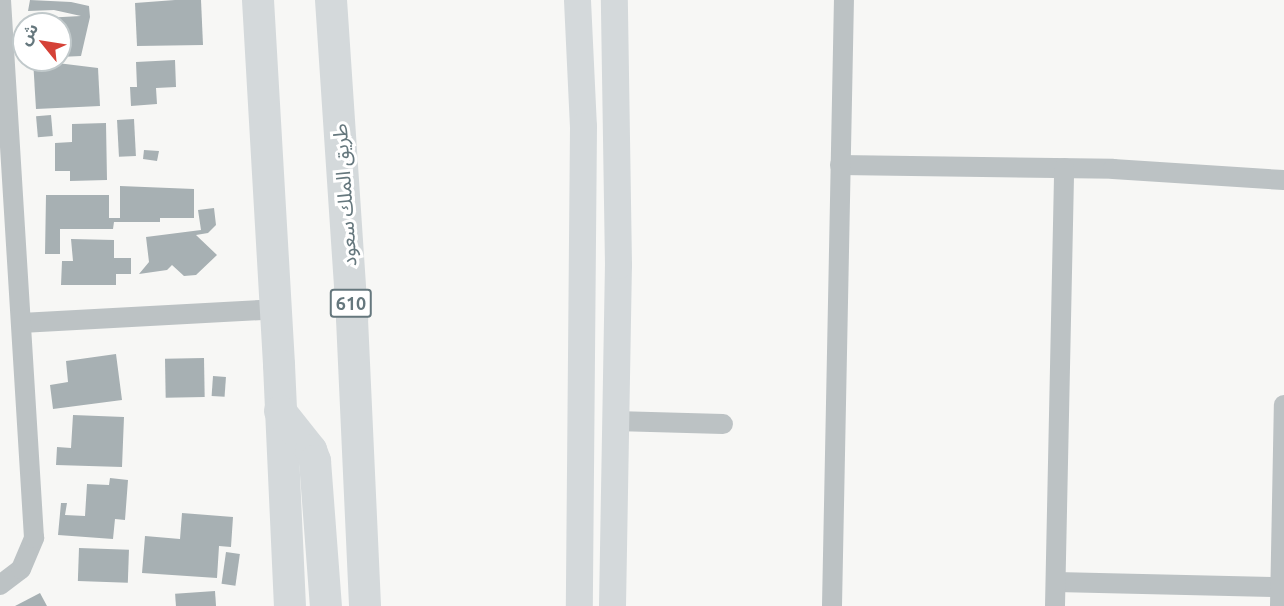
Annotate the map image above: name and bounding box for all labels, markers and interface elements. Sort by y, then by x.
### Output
north arrow [12,12,72,72]
text: ش [15,20,41,48]
street label: طريق الملك سعود [327,123,361,267]
road number: 610 [328,288,374,318]

